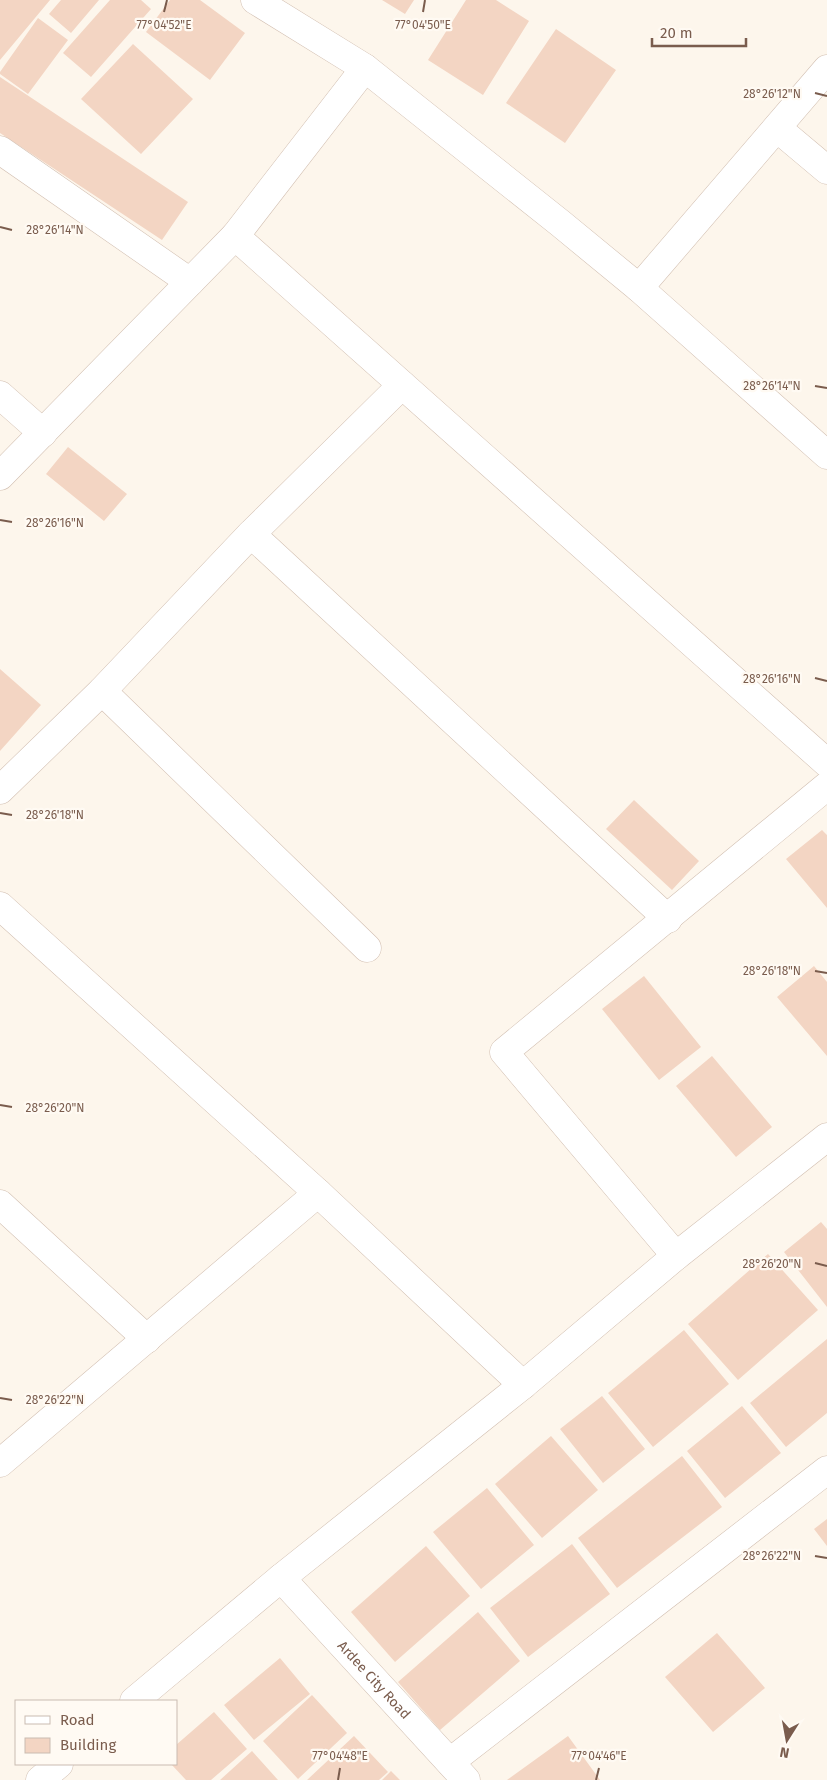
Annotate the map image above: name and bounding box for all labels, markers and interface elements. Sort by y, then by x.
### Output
scale bar [652,15,746,47]
text: 77°04'52"E [136,18,192,32]
text: 77°04'50"E [395,18,451,32]
text: 20 m [660,24,693,42]
text: 28°26'12"N [743,87,801,101]
text: 28°26'14"N [26,223,84,237]
text: 28°26'14"N [743,379,801,393]
text: 28°26'16"N [26,516,84,530]
text: 28°26'16"N [743,672,801,686]
text: 28°26'18"N [26,808,84,822]
text: 28°26'18"N [743,964,801,978]
text: 28°26'20"N [25,1101,85,1115]
text: 28°26'20"N [742,1257,802,1271]
text: 28°26'22"N [26,1393,84,1407]
text: 28°26'22"N [743,1549,801,1563]
street label: Ardee City Road [334,1637,414,1722]
legend [15,1700,178,1765]
text: Road [60,1711,95,1729]
north arrow [762,1715,812,1765]
text: Building [60,1736,116,1754]
text: N [778,1743,791,1762]
text: 77°04'48"E [312,1749,368,1763]
text: 77°04'46"E [571,1749,627,1763]

